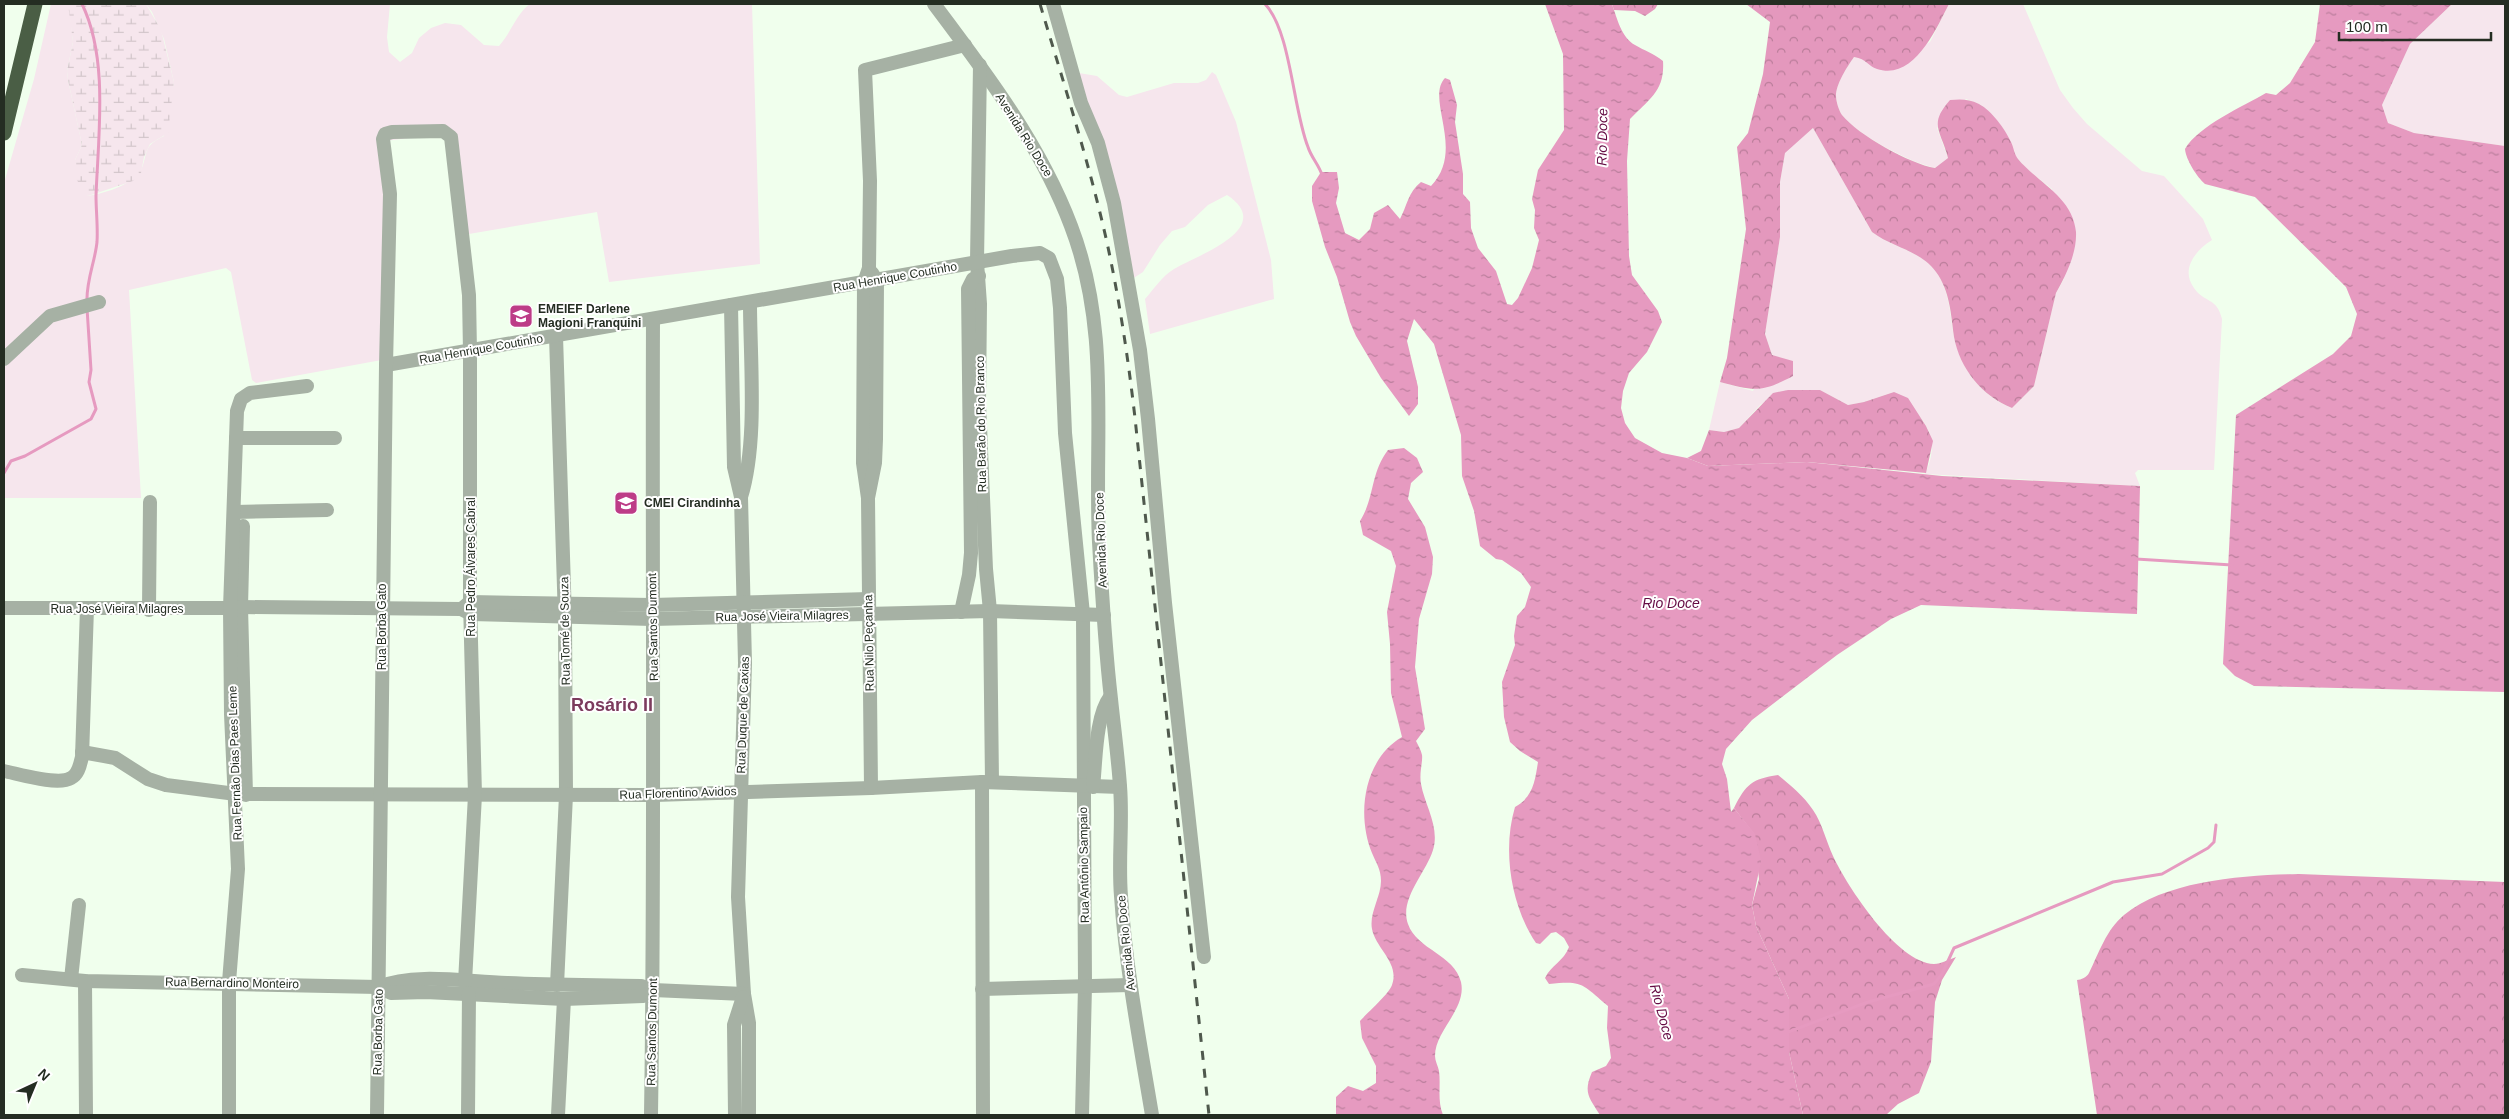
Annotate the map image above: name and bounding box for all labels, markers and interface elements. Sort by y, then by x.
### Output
scale bar [2339,10,2492,42]
text: 100 m [2346,18,2388,35]
street label: Avenida Rio Doce [993,91,1055,180]
water label: Rio Doce [1593,108,1611,166]
street label: Rua Henrique Coutinho [832,259,958,295]
place label: EMEIEF Darlene Magioni Franquini [538,302,641,330]
school or university icon: EMEIEF Darlene Magioni Franquini [508,303,534,329]
street label: Rua Henrique Coutinho [418,331,544,367]
street label: Rua Barão do Rio Branco [973,355,989,492]
school or university icon: CMEI Cirandinha [613,490,639,516]
street label: Avenida Rio Doce [1092,492,1110,588]
place label: CMEI Cirandinha [644,496,740,510]
street label: Rua Pedro Álvares Cabral [463,497,478,637]
street label: Rua Santos Dumont [645,572,661,681]
street label: Rua Tomé de Souza [557,576,573,685]
street label: Rua Borba Gato [375,583,389,670]
street label: Rua Nilo Peçanha [861,594,877,691]
water label: Rio Doce [1642,595,1700,611]
street label: Rua José Vieira Milagres [50,602,184,616]
street label: Rua José Vieira Milagres [715,608,849,624]
street label: Rua Duque de Caxias [734,656,752,774]
street label: Rua Fernão Dias Paes Leme [225,685,245,841]
district label: Rosário II [571,695,653,715]
street label: Rua Florentino Avidos [619,784,737,802]
street label: Rua Antônio Sampaio [1076,807,1092,923]
street label: Avenida Rio Doce [1114,894,1138,991]
street label: Rua Bernardino Monteiro [165,975,299,991]
street label: Rua Santos Dumont [644,977,660,1086]
water label: Rio Doce [1647,982,1677,1042]
street label: Rua Borba Gato [370,988,386,1075]
north arrow [10,1059,60,1109]
text: N [35,1065,53,1084]

